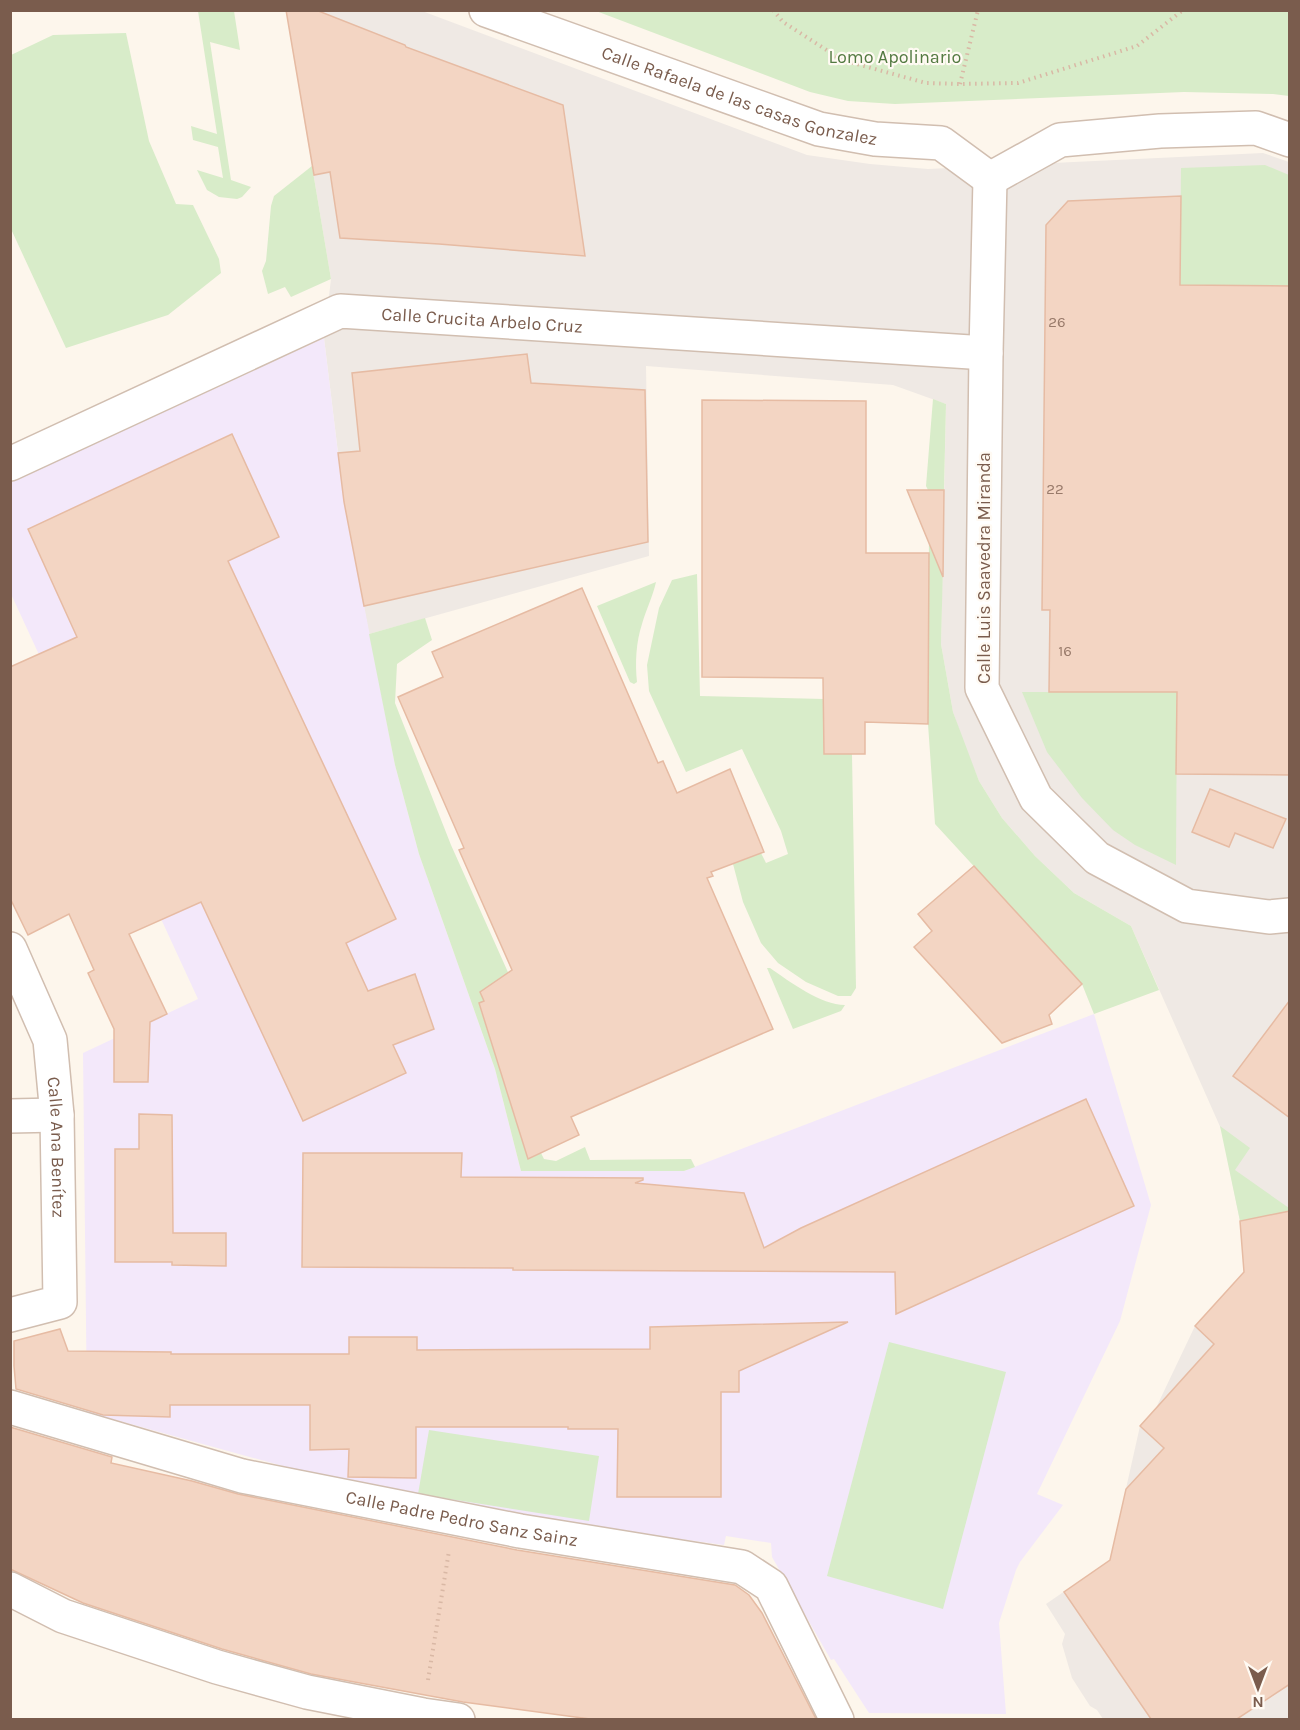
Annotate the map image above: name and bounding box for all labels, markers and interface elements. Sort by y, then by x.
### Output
street label: Calle Rafaela de las casas Gonzalez [599,41,879,150]
park label: Lomo Apolinario [829,46,961,68]
street label: Calle Crucita Arbelo Cruz [381,303,583,338]
house number: 26 [1048,313,1066,331]
street label: Calle Luis Saavedra Miranda [973,452,995,684]
house number: 22 [1046,480,1064,498]
house number: 16 [1058,642,1072,660]
street label: Calle Ana Benítez [42,1076,70,1218]
street label: Calle Padre Pedro Sanz Sainz [344,1486,580,1551]
north arrow [1228,1658,1288,1718]
text: N [1252,1693,1264,1712]

